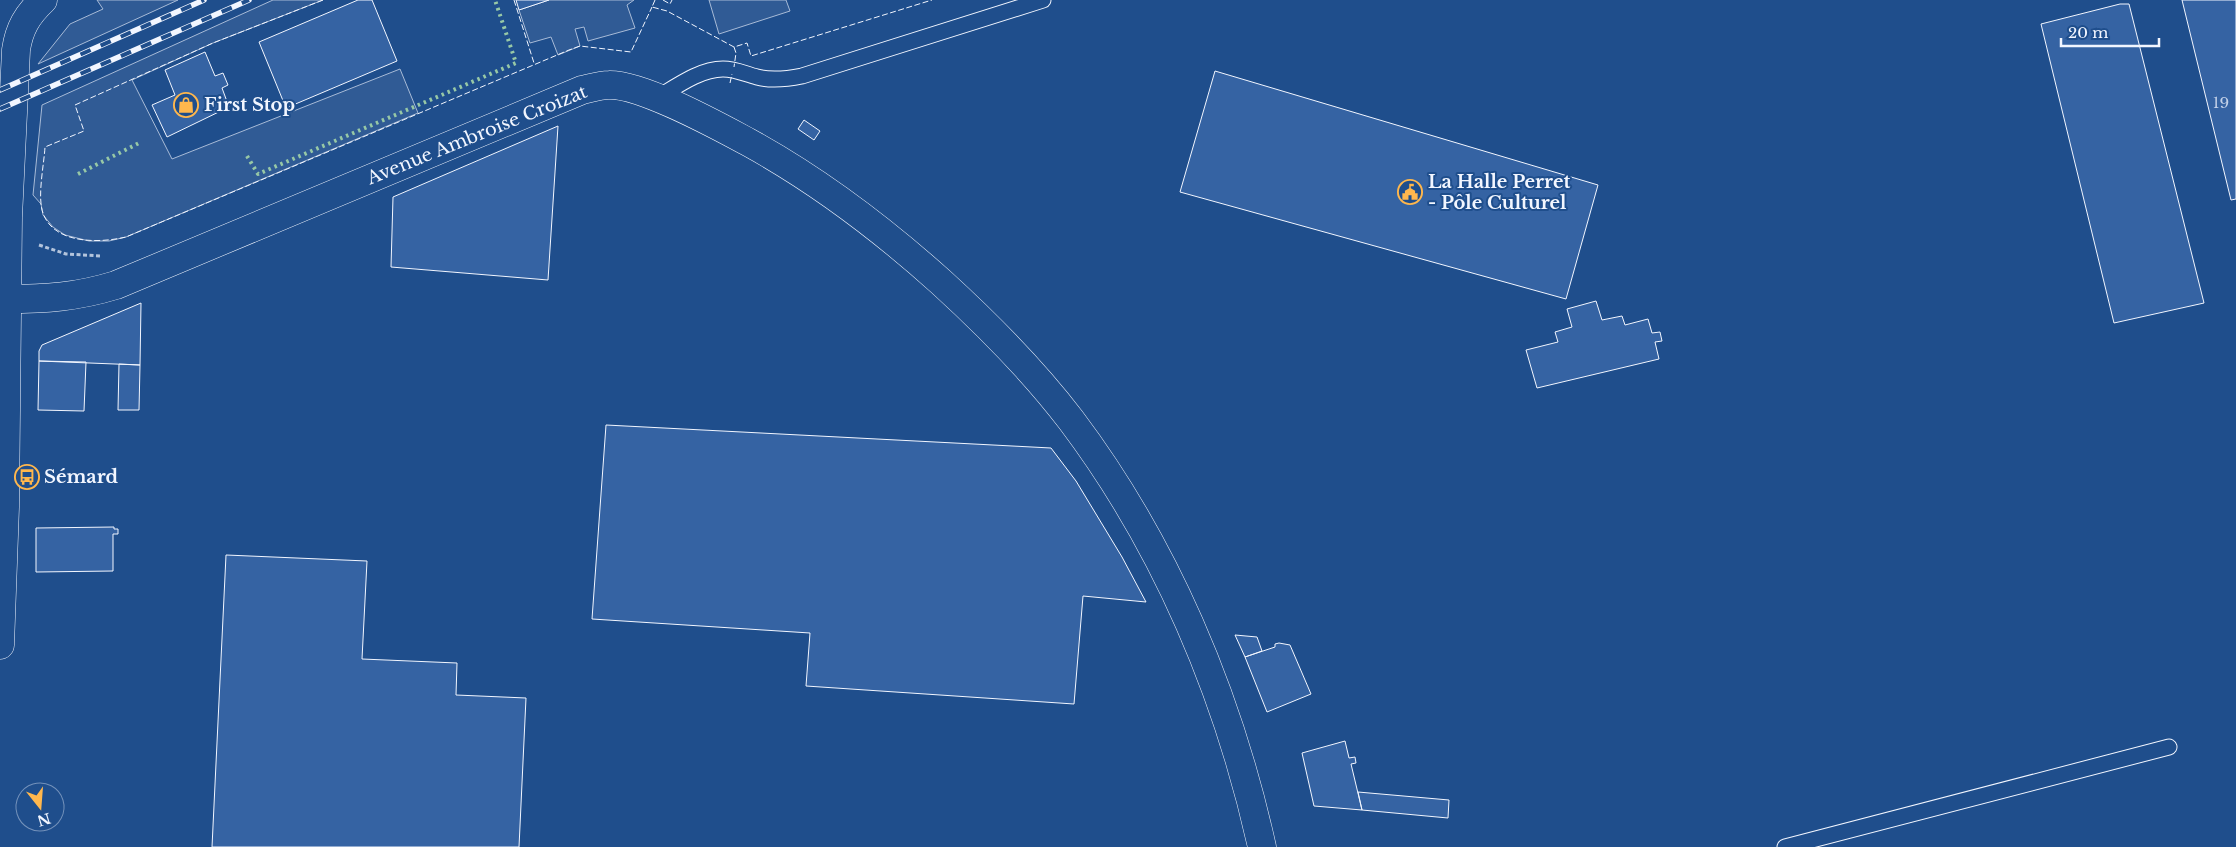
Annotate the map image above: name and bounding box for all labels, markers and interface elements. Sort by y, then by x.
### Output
scale bar [2061,15,2158,47]
text: 20 m [2068,23,2108,42]
street label: Avenue Ambroise Croizat [363,81,590,190]
shop icon: First Stop [173,92,199,118]
house number: 19 [2213,93,2229,112]
place label: First Stop [204,94,295,116]
place label: La Halle Perret - Pôle Culturel [1428,171,1570,214]
public building icon: La Halle Perret - Pôle Culturel [1397,179,1423,205]
bus stop icon: Sémard [14,464,40,490]
place label: Sémard [44,466,119,488]
north arrow [15,782,65,832]
text: N [35,809,53,830]

